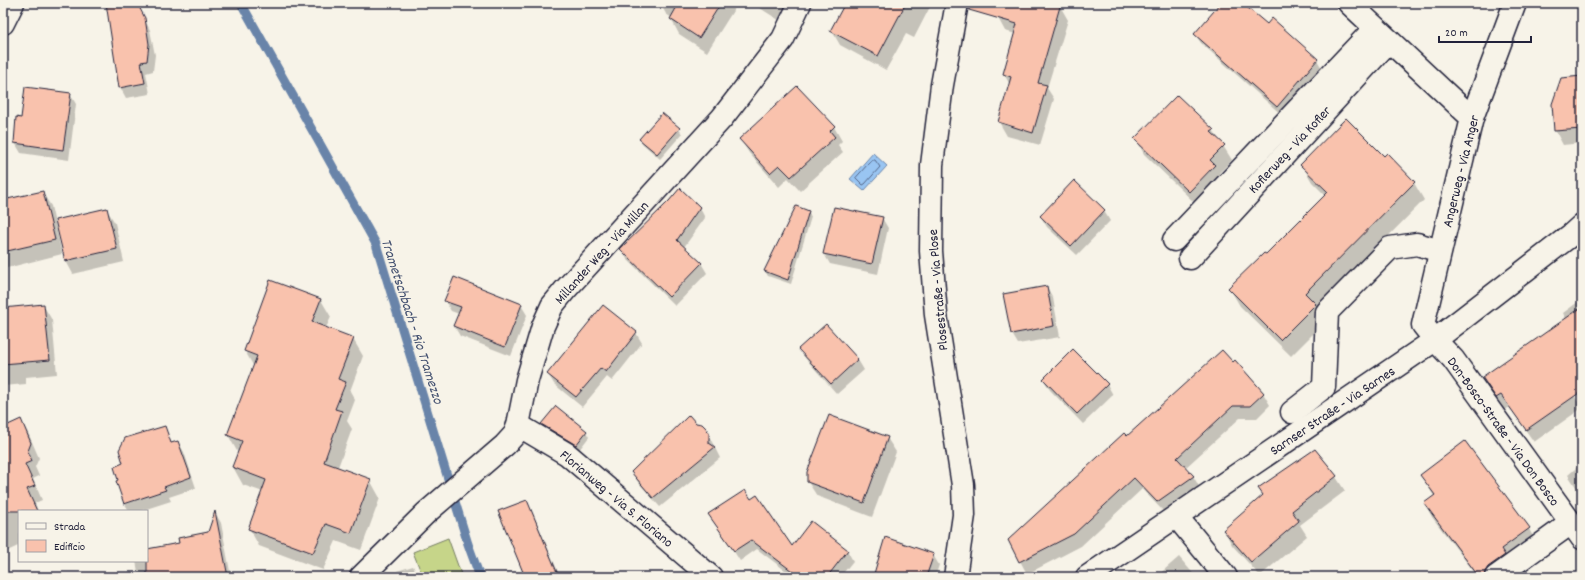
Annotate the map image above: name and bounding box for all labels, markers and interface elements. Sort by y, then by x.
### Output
scale bar [1439,18,1531,44]
text: 20 m [1445,25,1468,42]
street label: Koflerweg - Via Kofler [1244,101,1337,199]
street label: Angerweg - Via Anger [1438,113,1486,230]
street label: Millander Weg - Via Millan [551,197,654,309]
street label: Plosestraße - Via Plose [924,228,954,351]
water label: Trametschbach - Rio Tramezzo [374,236,449,408]
street label: Don-Bosco-Straße - Via Don Bosco [1441,353,1563,511]
street label: Sarnser Straße - Via Sarnes [1266,362,1400,461]
street label: Florianweg - Via S. Floriano [555,446,677,553]
legend [18,510,148,562]
text: Strada [54,519,85,536]
text: Edificio [54,539,85,556]

